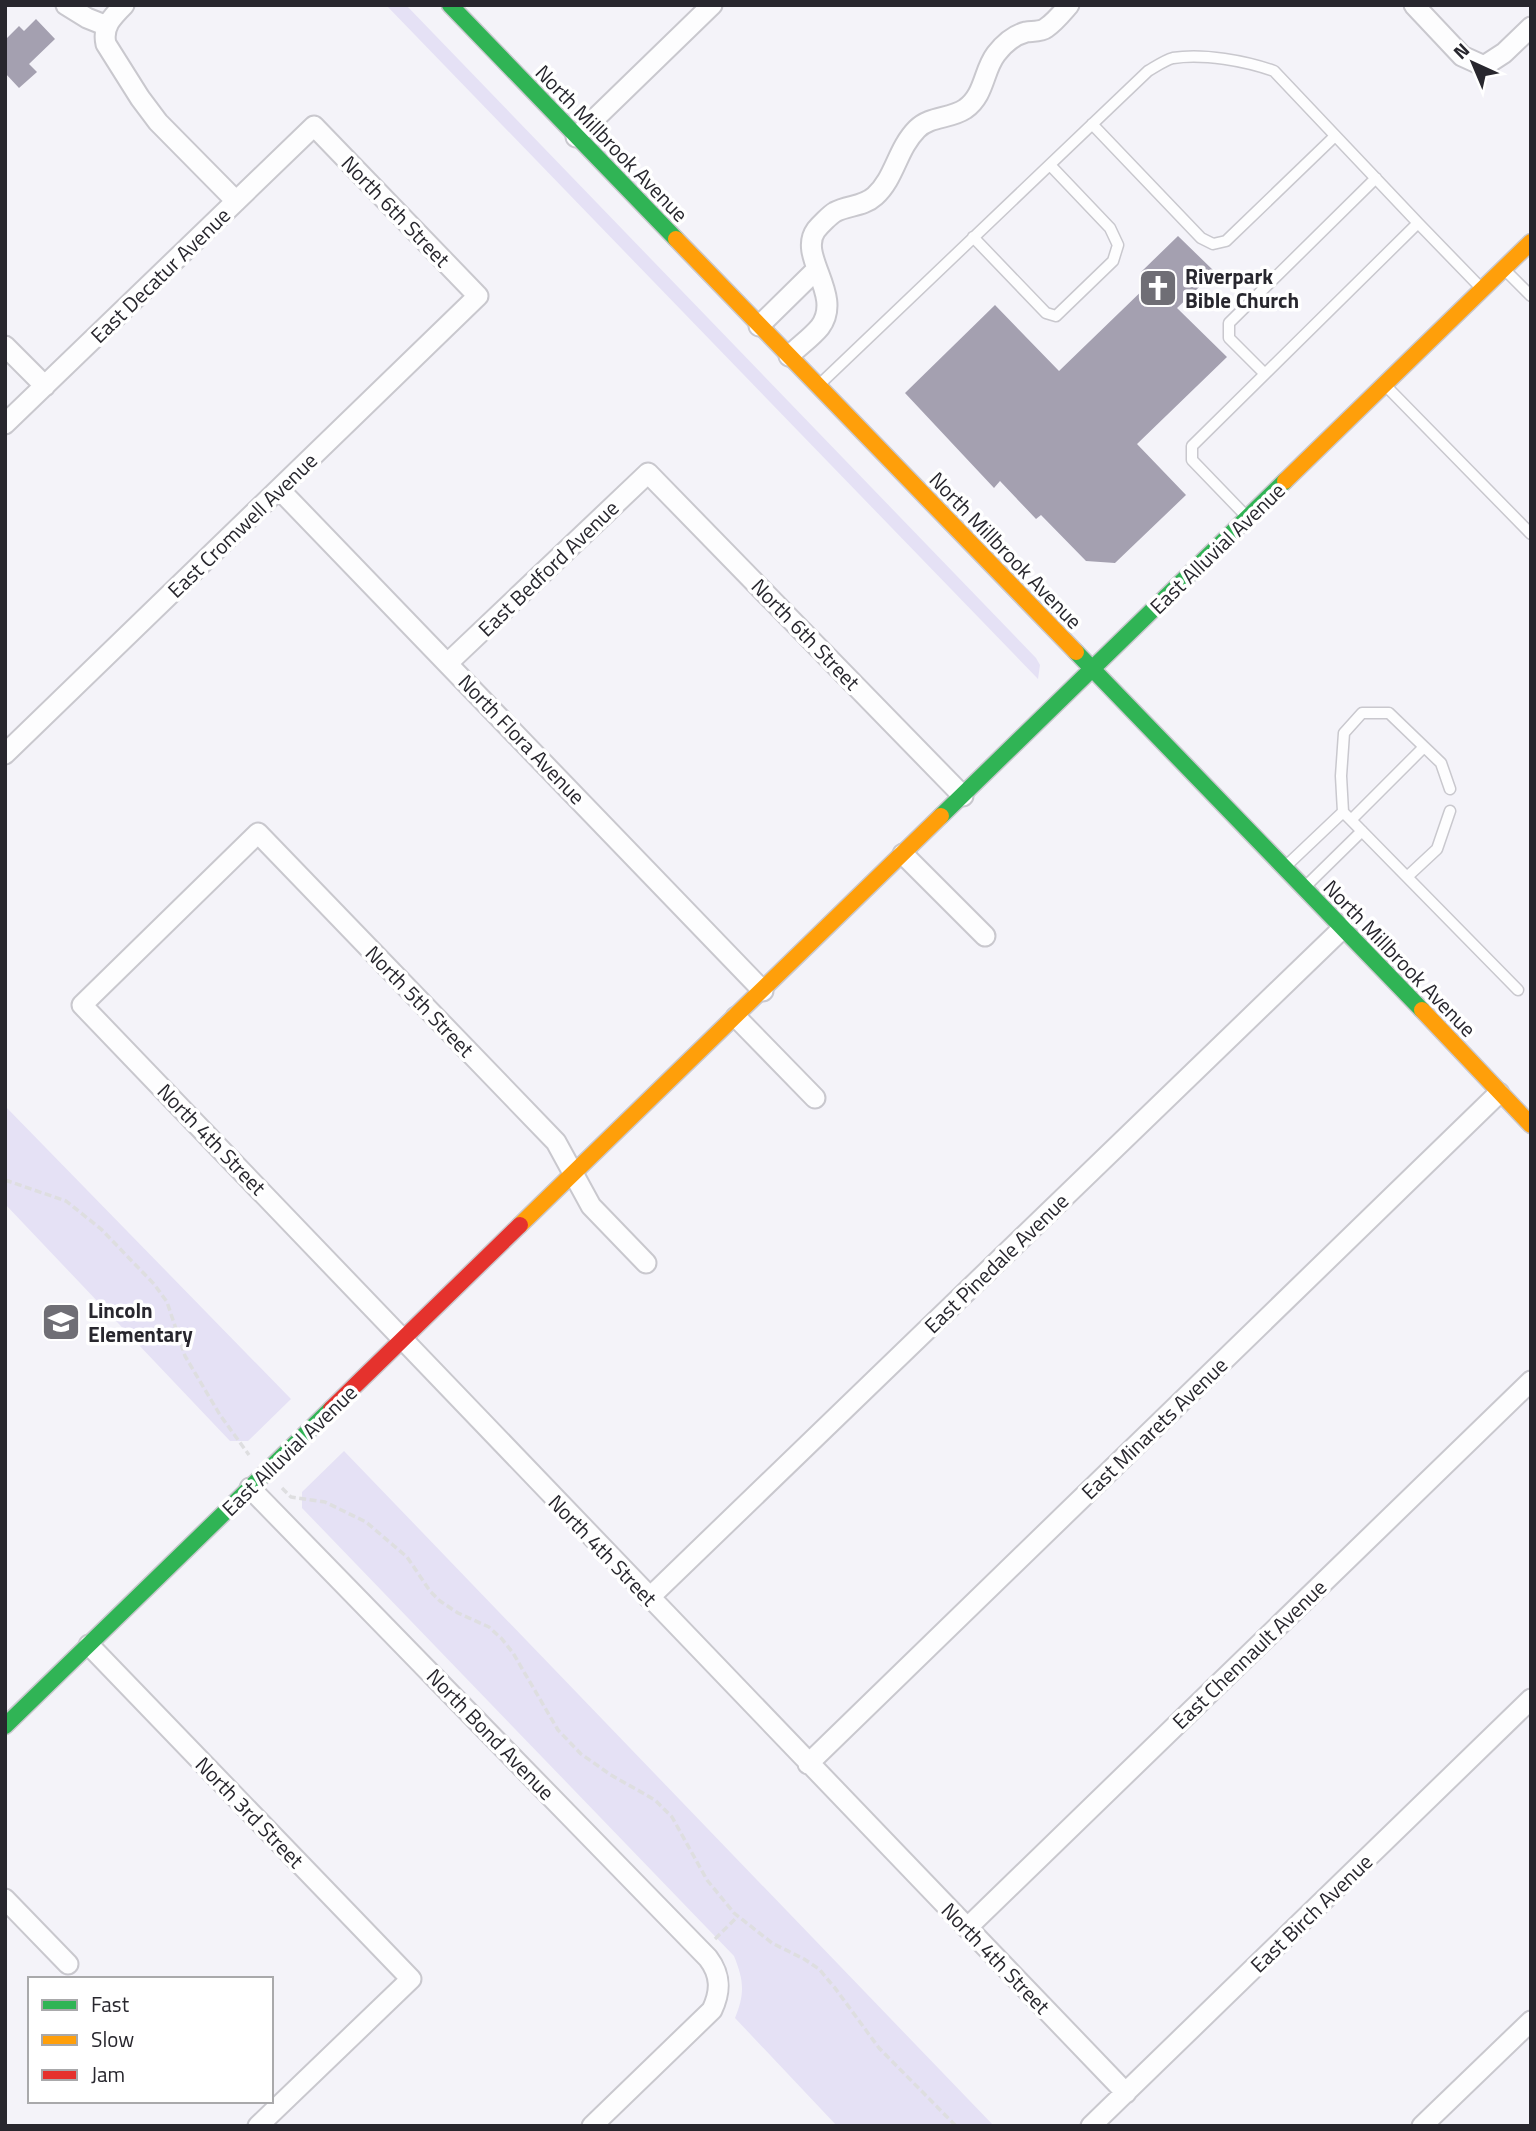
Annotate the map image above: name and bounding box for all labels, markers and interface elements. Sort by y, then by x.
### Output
north arrow [1438,28,1508,98]
text: N [1446,35,1476,65]
street label: North Millbrook Avenue [528,57,696,229]
street label: North 6th Street [334,148,458,275]
street label: East Decatur Avenue [83,200,237,350]
place label: Riverpark Bible Church [1185,260,1299,316]
church icon: Riverpark Bible Church [1137,267,1179,309]
street label: East Cromwell Avenue [160,445,324,605]
street label: North Millbrook Avenue [922,464,1090,636]
street label: East Alluvial Avenue [1142,475,1292,621]
street label: East Bedford Avenue [470,492,626,644]
street label: North 6th Street [744,571,868,698]
street label: North Flora Avenue [451,666,593,812]
street label: North Millbrook Avenue [1316,872,1484,1044]
street label: North 5th Street [358,938,482,1065]
street label: North 4th Street [150,1076,274,1203]
street label: East Pinedale Avenue [916,1185,1076,1341]
place label: Lincoln Elementary [88,1294,193,1350]
school or university icon: Lincoln Elementary [40,1301,82,1343]
street label: East Minarets Avenue [1073,1349,1235,1507]
street label: East Alluvial Avenue [214,1377,364,1523]
street label: North 4th Street [541,1487,665,1614]
street label: East Chennault Avenue [1165,1572,1333,1736]
street label: North Bond Avenue [420,1661,562,1807]
street label: North 3rd Street [188,1749,312,1875]
street label: East Birch Avenue [1243,1846,1379,1980]
street label: North 4th Street [934,1895,1058,2022]
legend [28,1977,273,2103]
text: Fast [91,1988,130,2020]
text: Slow [91,2023,134,2055]
text: Jam [91,2058,125,2090]

